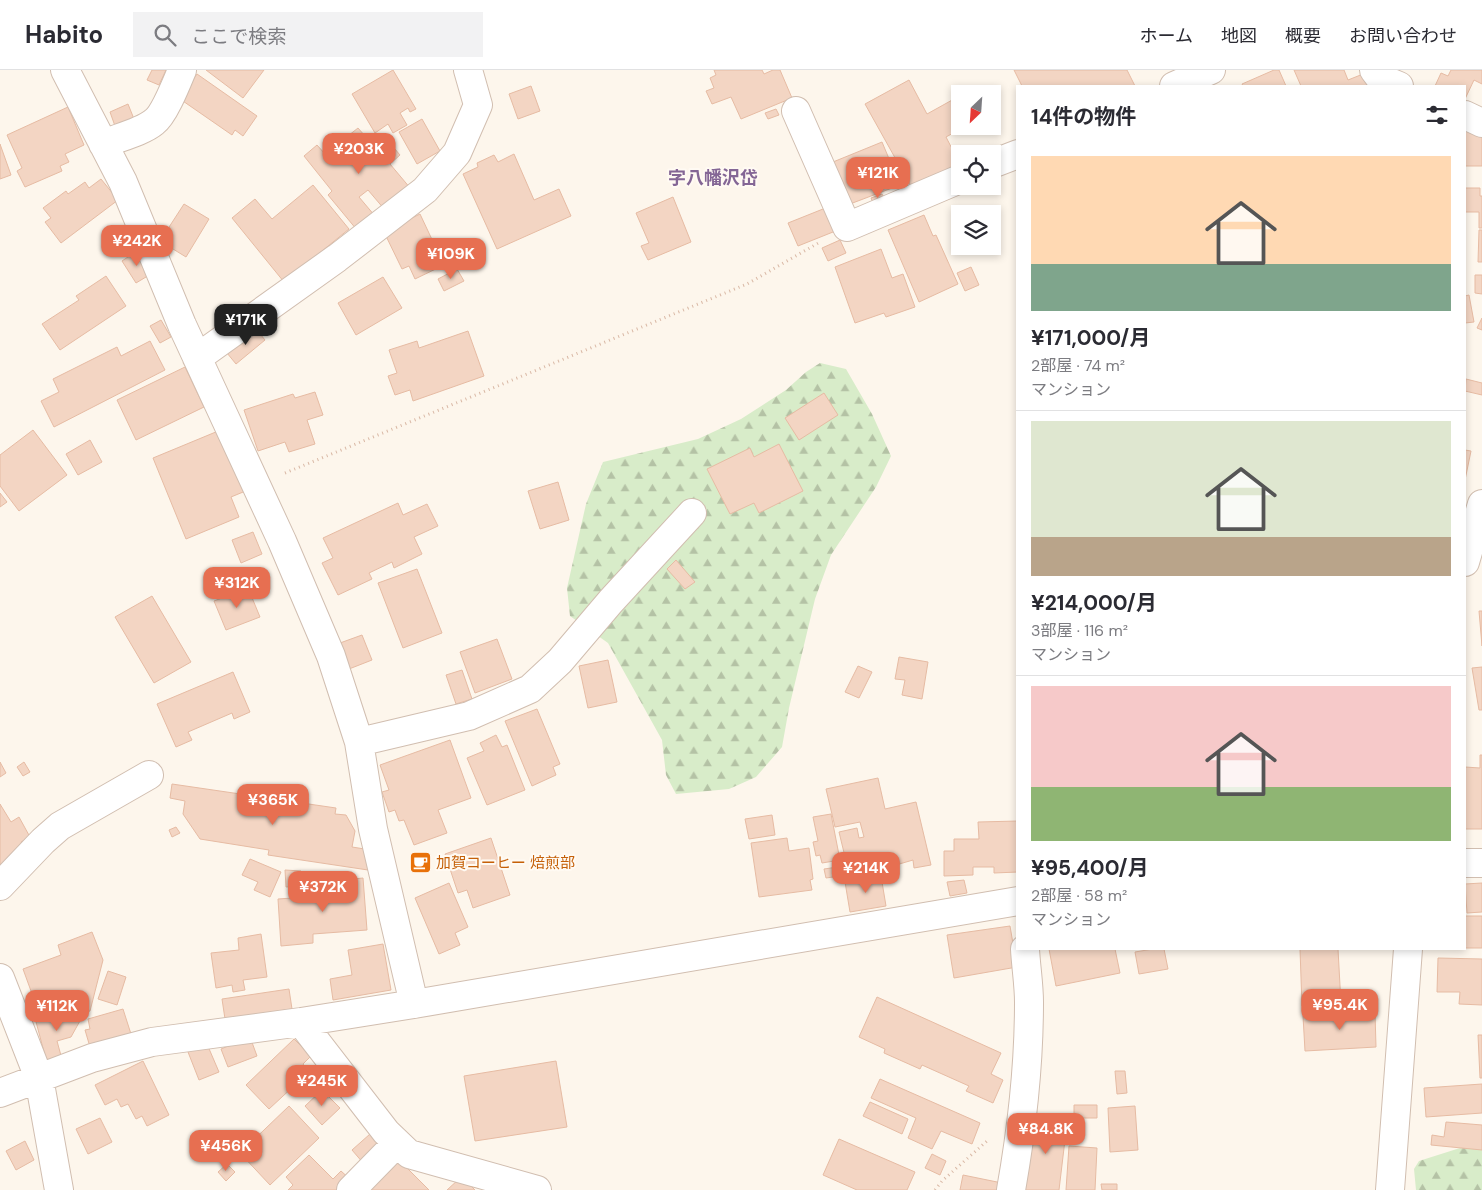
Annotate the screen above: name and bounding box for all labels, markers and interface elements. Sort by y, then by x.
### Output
search box [133,12,483,57]
text: Habito [25,19,103,50]
icon: search [151,21,179,49]
text: ここで検索 [191,24,286,49]
text: ホーム [1140,24,1193,48]
text: 地図 [1221,24,1257,48]
text: 概要 [1285,24,1321,48]
text: お問い合わせ [1349,24,1457,48]
north arrow [951,85,1001,135]
map controls [951,85,1001,255]
icon: filters [1423,101,1451,129]
text: 14件の物件 [1031,103,1136,131]
pin: ¥203K [324,132,394,175]
text: ¥203K [334,138,384,159]
button: locate [951,145,1001,195]
pin: ¥121K [843,156,913,199]
text: ¥121K [857,162,899,183]
district label: 字八幡沢岱 [668,166,758,190]
icon: home [1196,188,1286,278]
button: layers [951,205,1001,255]
pin: ¥242K [102,224,172,267]
text: ¥242K [112,230,162,251]
pin: ¥109K [416,238,486,280]
text: ¥109K [427,243,475,264]
pin: ¥171K [211,304,281,346]
text: ¥171K [225,309,267,330]
text: ¥171,000/月 [1031,324,1150,352]
text: 2部屋 · 74 m² [1031,355,1125,376]
text: マンション [1031,379,1111,400]
icon: home [1196,454,1286,544]
pin: ¥312K [202,566,272,609]
text: ¥312K [214,572,260,593]
text: ¥214,000/月 [1031,589,1157,617]
text: 3部屋 · 116 m² [1031,620,1128,641]
text: マンション [1031,644,1111,665]
icon: home [1196,719,1286,809]
pin: ¥365K [238,784,308,826]
text: ¥365K [248,789,298,810]
cafe icon: 加賀コーヒー 焙煎部 [408,851,432,875]
pin: ¥214K [831,852,901,894]
place label: 加賀コーヒー 焙煎部 [436,853,575,873]
text: ¥95,400/月 [1031,854,1149,882]
text: ¥214K [843,857,889,878]
pin: ¥372K [288,870,358,913]
text: ¥372K [299,876,347,897]
text: 2部屋 · 58 m² [1031,885,1127,906]
text: マンション [1031,909,1111,930]
pin: ¥95.4K [1299,988,1381,1031]
pin: ¥112K [22,990,92,1032]
text: ¥95.4K [1312,994,1368,1015]
text: ¥112K [36,995,78,1016]
pin: ¥245K [287,1064,357,1107]
text: ¥245K [297,1070,347,1091]
pin: ¥84.8K [1005,1112,1087,1155]
text: ¥84.8K [1018,1118,1074,1139]
pin: ¥456K [191,1130,261,1172]
text: ¥456K [200,1135,252,1156]

